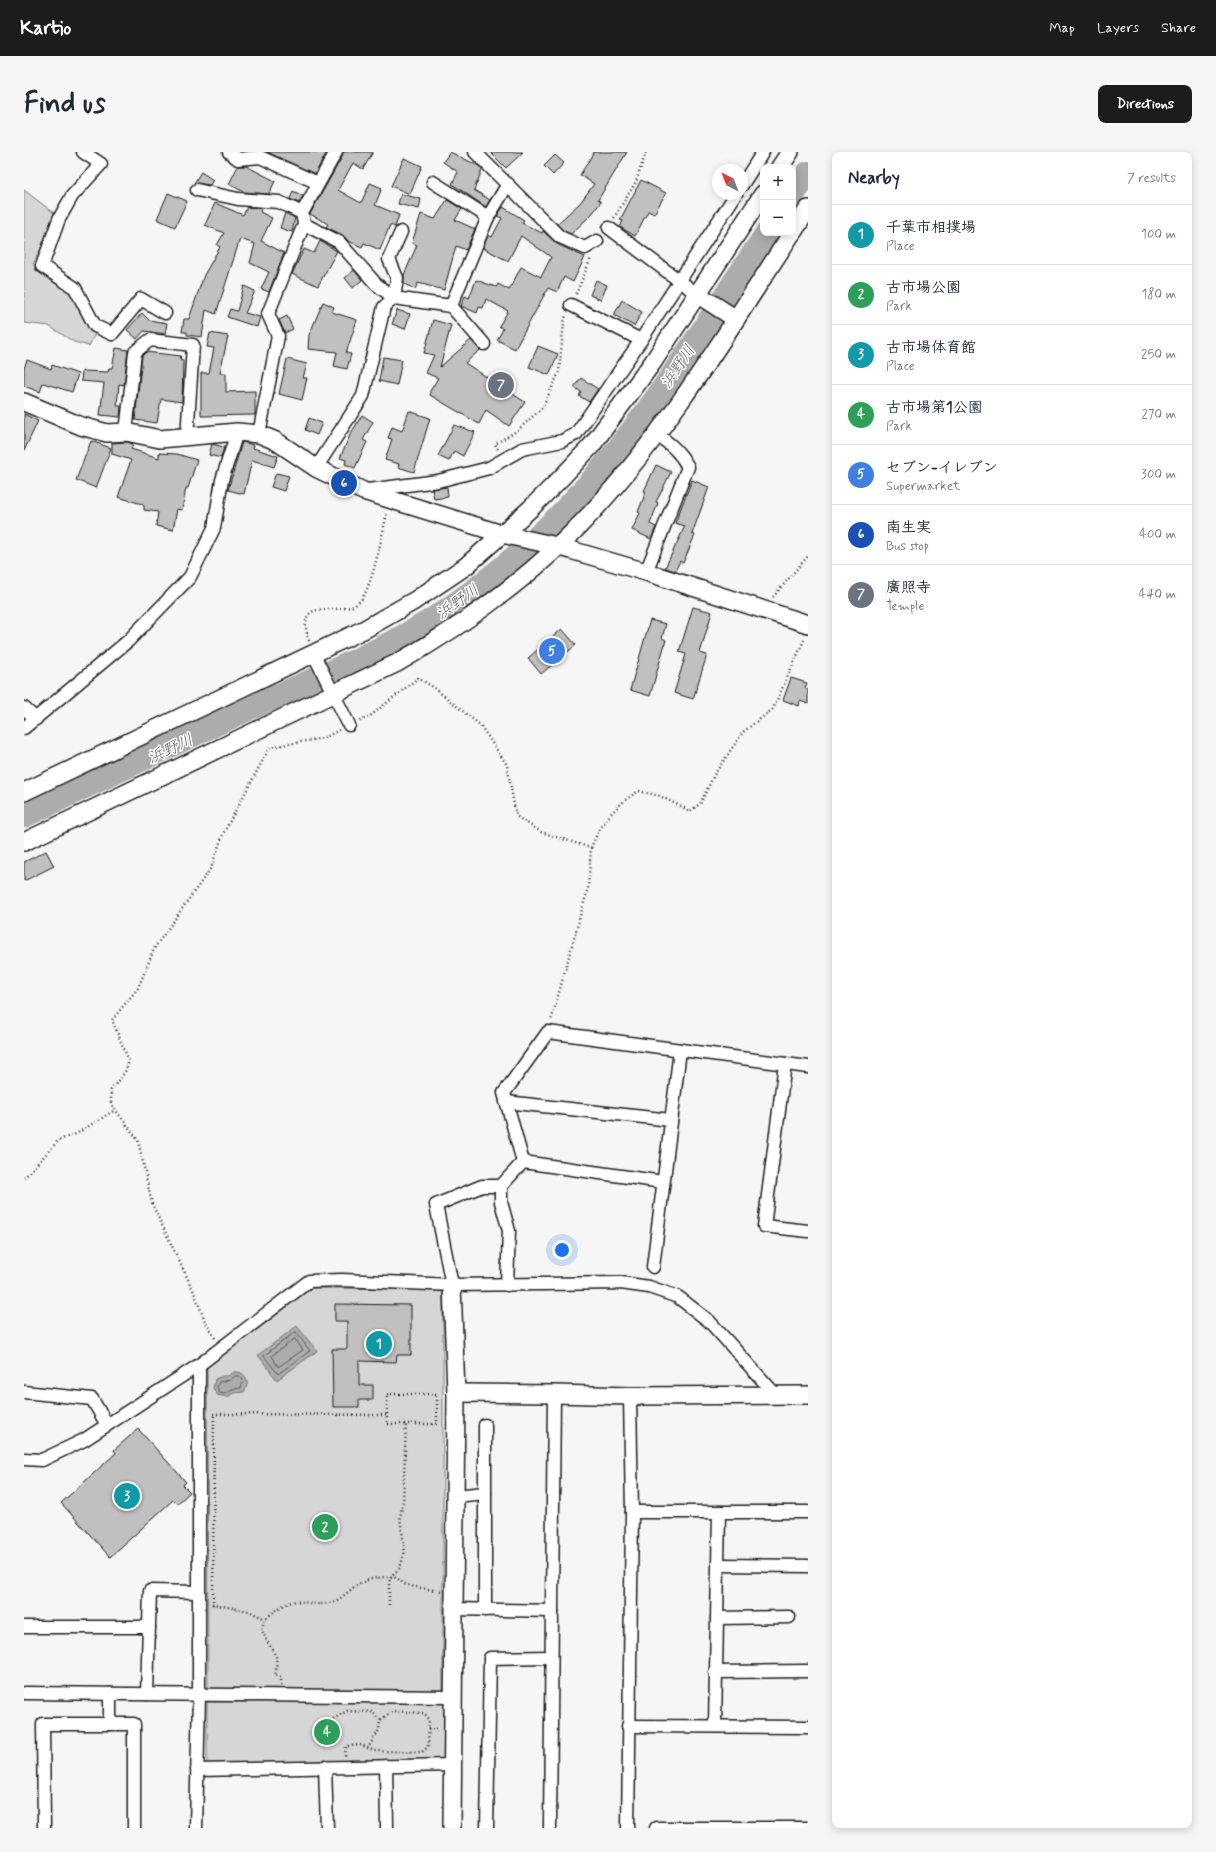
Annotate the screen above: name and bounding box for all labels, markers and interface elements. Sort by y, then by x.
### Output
text: Kartio [20,16,71,41]
text: Map [1049,19,1075,37]
text: Layers [1097,19,1139,37]
text: Share [1161,19,1196,37]
button: Directions [1098,85,1192,123]
text: Find us [24,86,105,123]
north arrow [712,164,748,200]
map controls [760,164,796,236]
button: + [760,164,796,200]
text: Nearby [848,167,900,189]
text: 7 results [1127,170,1176,187]
button: − [760,200,796,236]
text: 千葉市相撲場 [886,218,976,238]
text: 1 [858,226,864,243]
text: 100 m [1141,226,1176,243]
text: Place [886,238,915,255]
text: 古市場公園 [886,278,961,298]
text: 2 [858,286,864,303]
text: 180 m [1141,286,1176,303]
text: Park [886,298,912,315]
text: 古市場体育館 [886,338,976,358]
water label: 浜野川 [656,341,700,393]
text: 3 [858,346,864,363]
text: 250 m [1141,346,1176,363]
text: Place [886,358,915,375]
pin: 7 [488,370,514,400]
text: 古市場第1公園 [886,398,983,418]
text: 4 [857,406,865,423]
text: 270 m [1141,406,1176,423]
text: Park [886,418,912,435]
text: セブン-イレブン [886,458,998,478]
text: 5 [857,466,865,483]
text: 300 m [1141,466,1176,483]
pin: 6 [331,468,357,498]
text: Supermarket [886,478,960,495]
text: 南生実 [886,518,931,538]
text: 6 [858,526,864,543]
text: 400 m [1139,526,1176,543]
text: Bus stop [886,538,929,555]
text: 廣照寺 [886,578,931,598]
water label: 浜野川 [432,580,484,625]
text: 7 [857,586,865,603]
text: 440 m [1139,586,1176,603]
text: Temple [886,598,924,615]
pin: 5 [539,636,565,666]
water label: 浜野川 [144,730,197,769]
your location [552,1240,572,1260]
pin: 1 [366,1329,392,1359]
pin: 3 [114,1481,140,1511]
pin: 2 [312,1512,338,1542]
pin: 4 [314,1717,340,1747]

